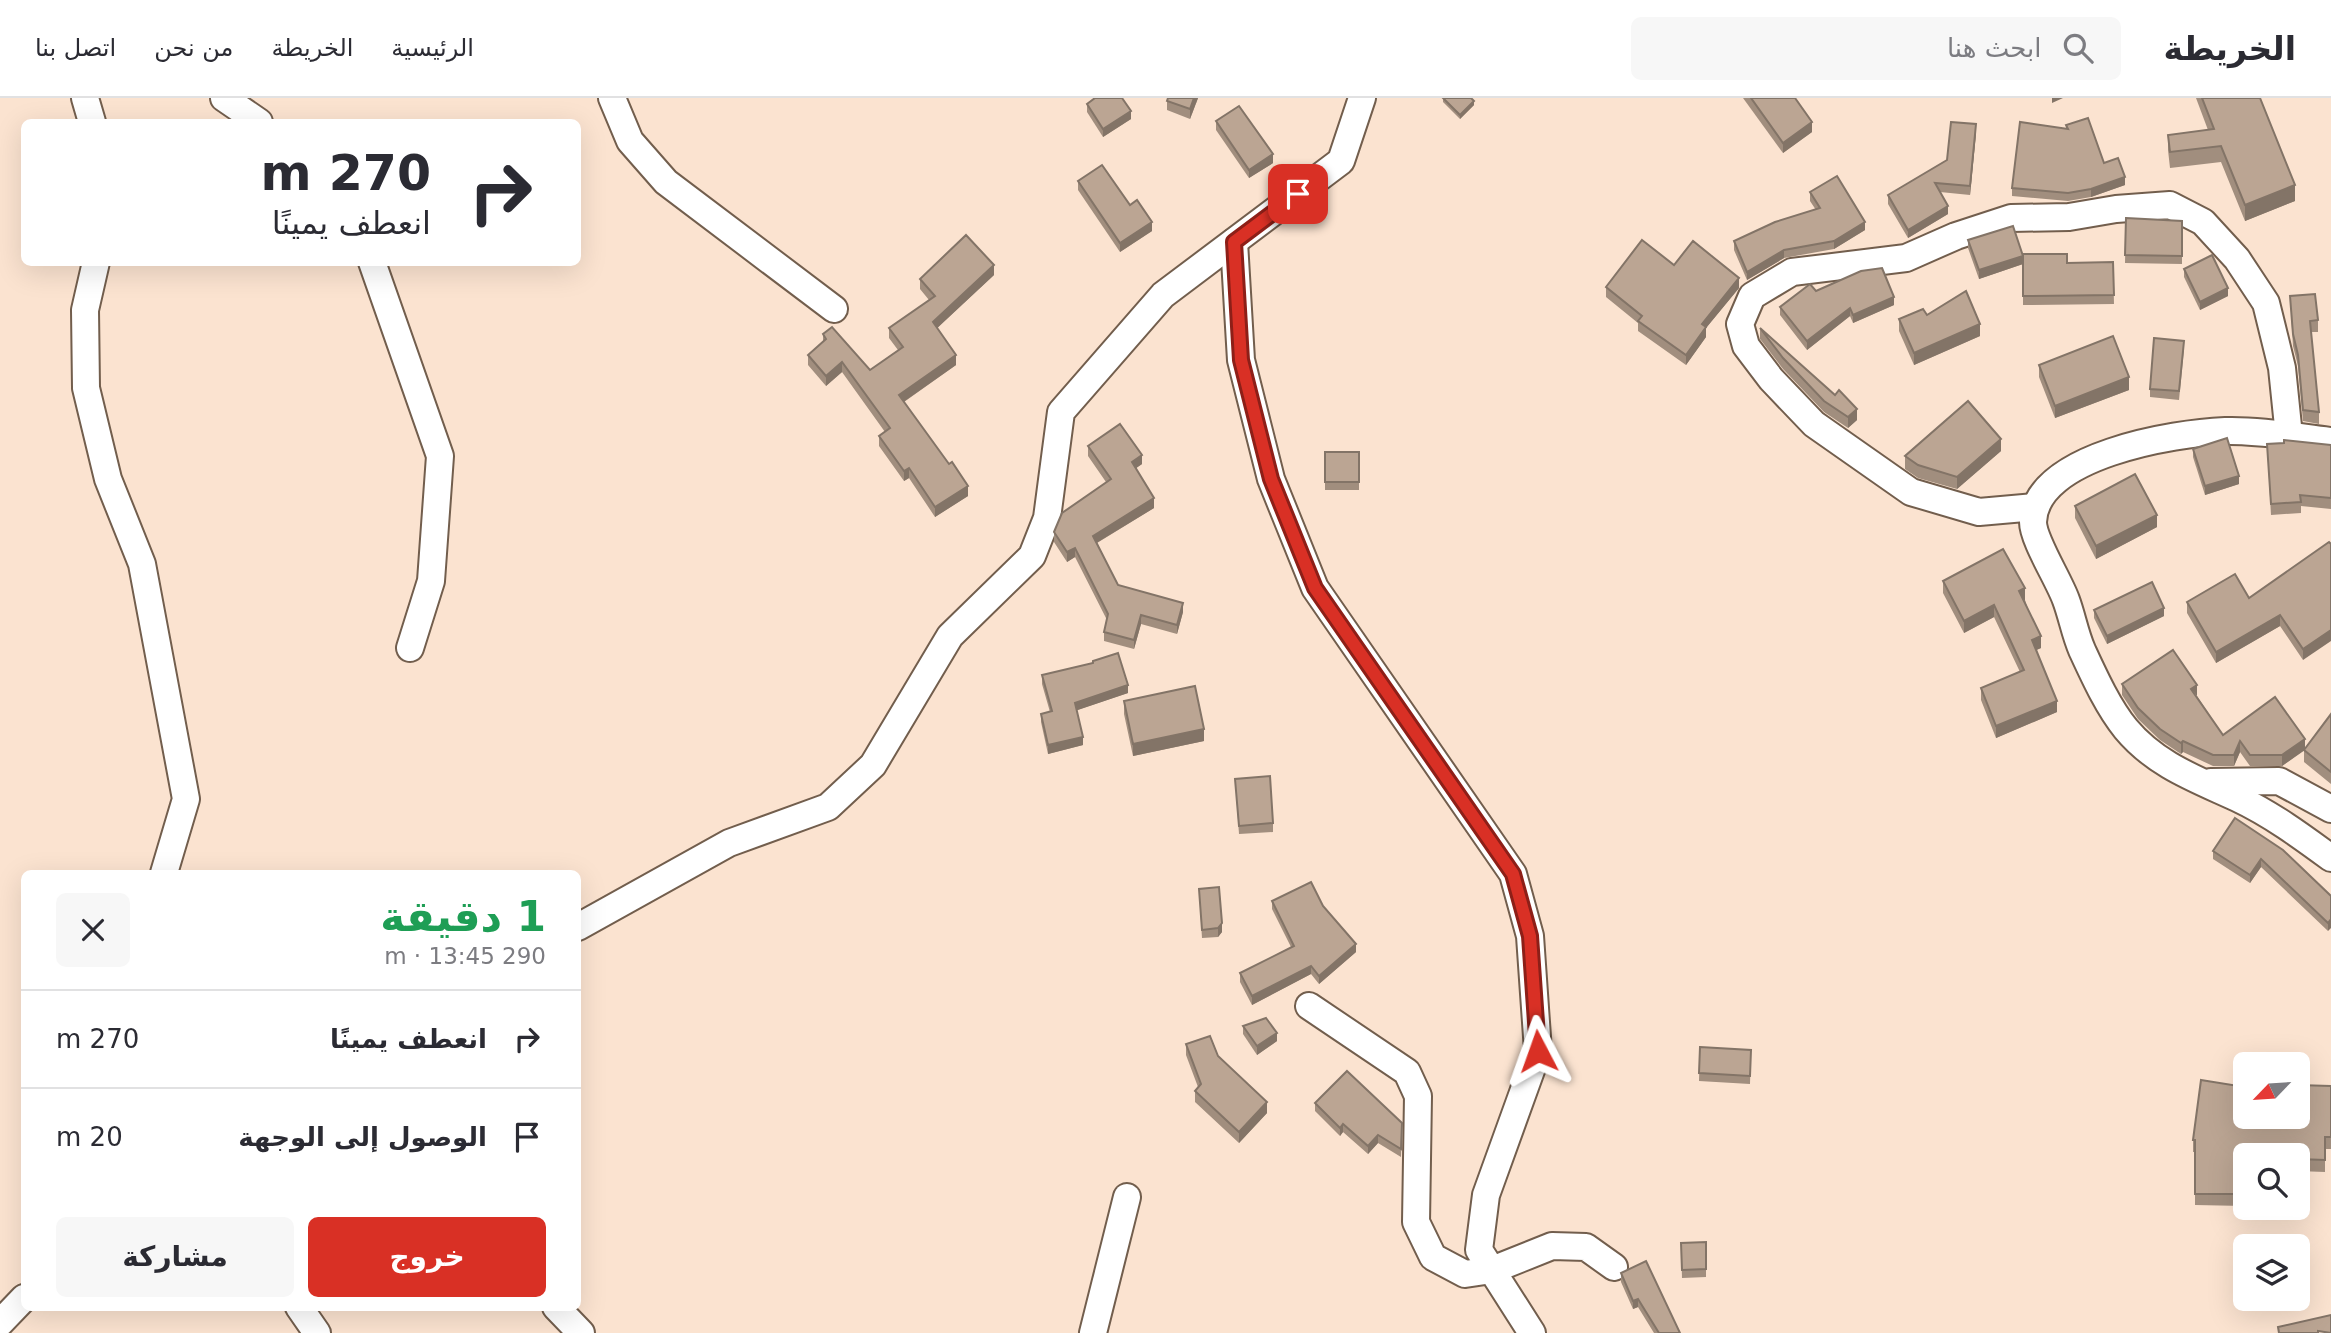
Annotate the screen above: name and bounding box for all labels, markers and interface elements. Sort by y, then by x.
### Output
search box [1631,17,2121,80]
icon: search [2059,29,2097,67]
text: الخريطة [2163,29,2296,68]
text: ابحث هنا [1947,33,2041,63]
text: اتصل بنا [35,34,116,62]
text: من نحن [154,34,233,62]
text: الخريطة [271,34,353,62]
text: الرئيسية [391,34,474,62]
text: 270 m [261,145,431,202]
icon: right [455,147,546,238]
pin [1268,164,1328,224]
icon: arrive [1279,175,1317,213]
text: انعطف يمينًا [272,204,431,242]
text: 1 دقيقة [380,892,546,941]
button: close [56,893,130,967]
text: 290 m · 13:45 [384,943,546,969]
position arrow [1501,1014,1575,1088]
icon: right [508,1020,546,1058]
text: 270 m [56,1024,139,1054]
text: انعطف يمينًا [330,1024,487,1054]
north arrow [2233,1052,2310,1129]
map controls [2233,1052,2310,1311]
icon: arrive [508,1118,546,1156]
text: 20 m [56,1122,123,1152]
text: الوصول إلى الوجهة [238,1122,487,1152]
button: search [2233,1143,2310,1220]
button: مشاركة [56,1217,294,1297]
button: خروج [308,1217,546,1297]
button: layers [2233,1234,2310,1311]

